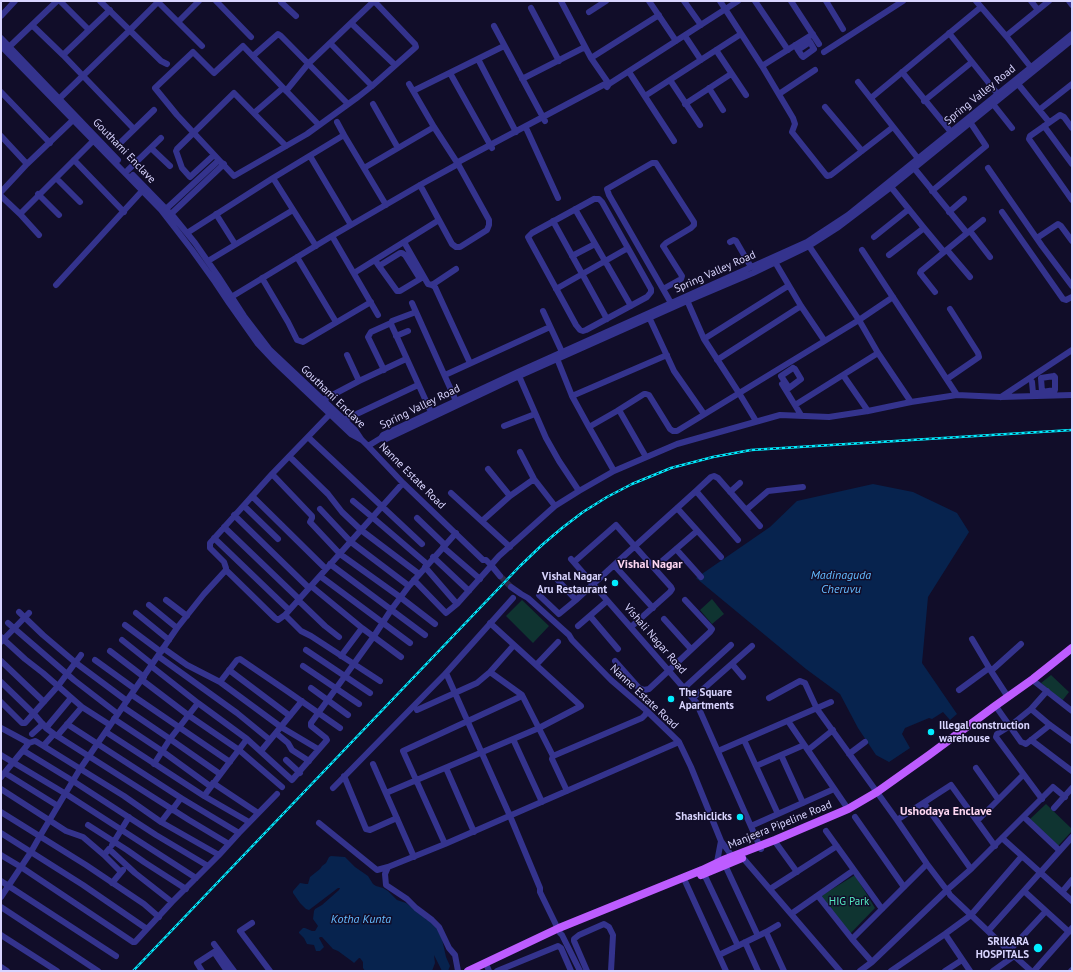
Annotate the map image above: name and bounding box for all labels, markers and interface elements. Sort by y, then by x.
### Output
street label: Spring Valley Road [942,62,1018,128]
street label: Gouthami Enclave [90,116,158,186]
street label: Spring Valley Road [672,248,758,296]
street label: Gouthami Enclave [298,363,368,431]
street label: Spring Valley Road [378,382,462,432]
street label: Nanne Estate Road [376,440,448,512]
district label: Vishal Nagar [617,558,683,572]
water label: Madinaguda Cheruvu [811,569,871,597]
place label: Vishal Nagar , Aru Restaurant [537,570,607,596]
marker: Vishal Nagar , Aru Restaurant [610,578,620,588]
street label: Vishali Nagar Road [621,601,689,677]
street label: Nanne Estate Road [607,662,681,732]
place label: The Square Apartments [679,686,734,712]
marker: The Square Apartments [666,694,676,704]
place label: Illegal construction warehouse [939,719,1030,745]
marker: Illegal construction warehouse [926,727,936,737]
street label: Manjeera Pipeline Road [726,798,834,852]
district label: Ushodaya Enclave [900,805,992,819]
place label: Shashiclicks [675,810,732,824]
marker: Shashiclicks [735,812,745,822]
park label: HIG Park [829,895,869,909]
water label: Kotha Kunta [331,913,391,927]
place label: SRIKARA HOSPITALS [976,935,1029,961]
marker: SRIKARA HOSPITALS [1032,942,1044,954]

